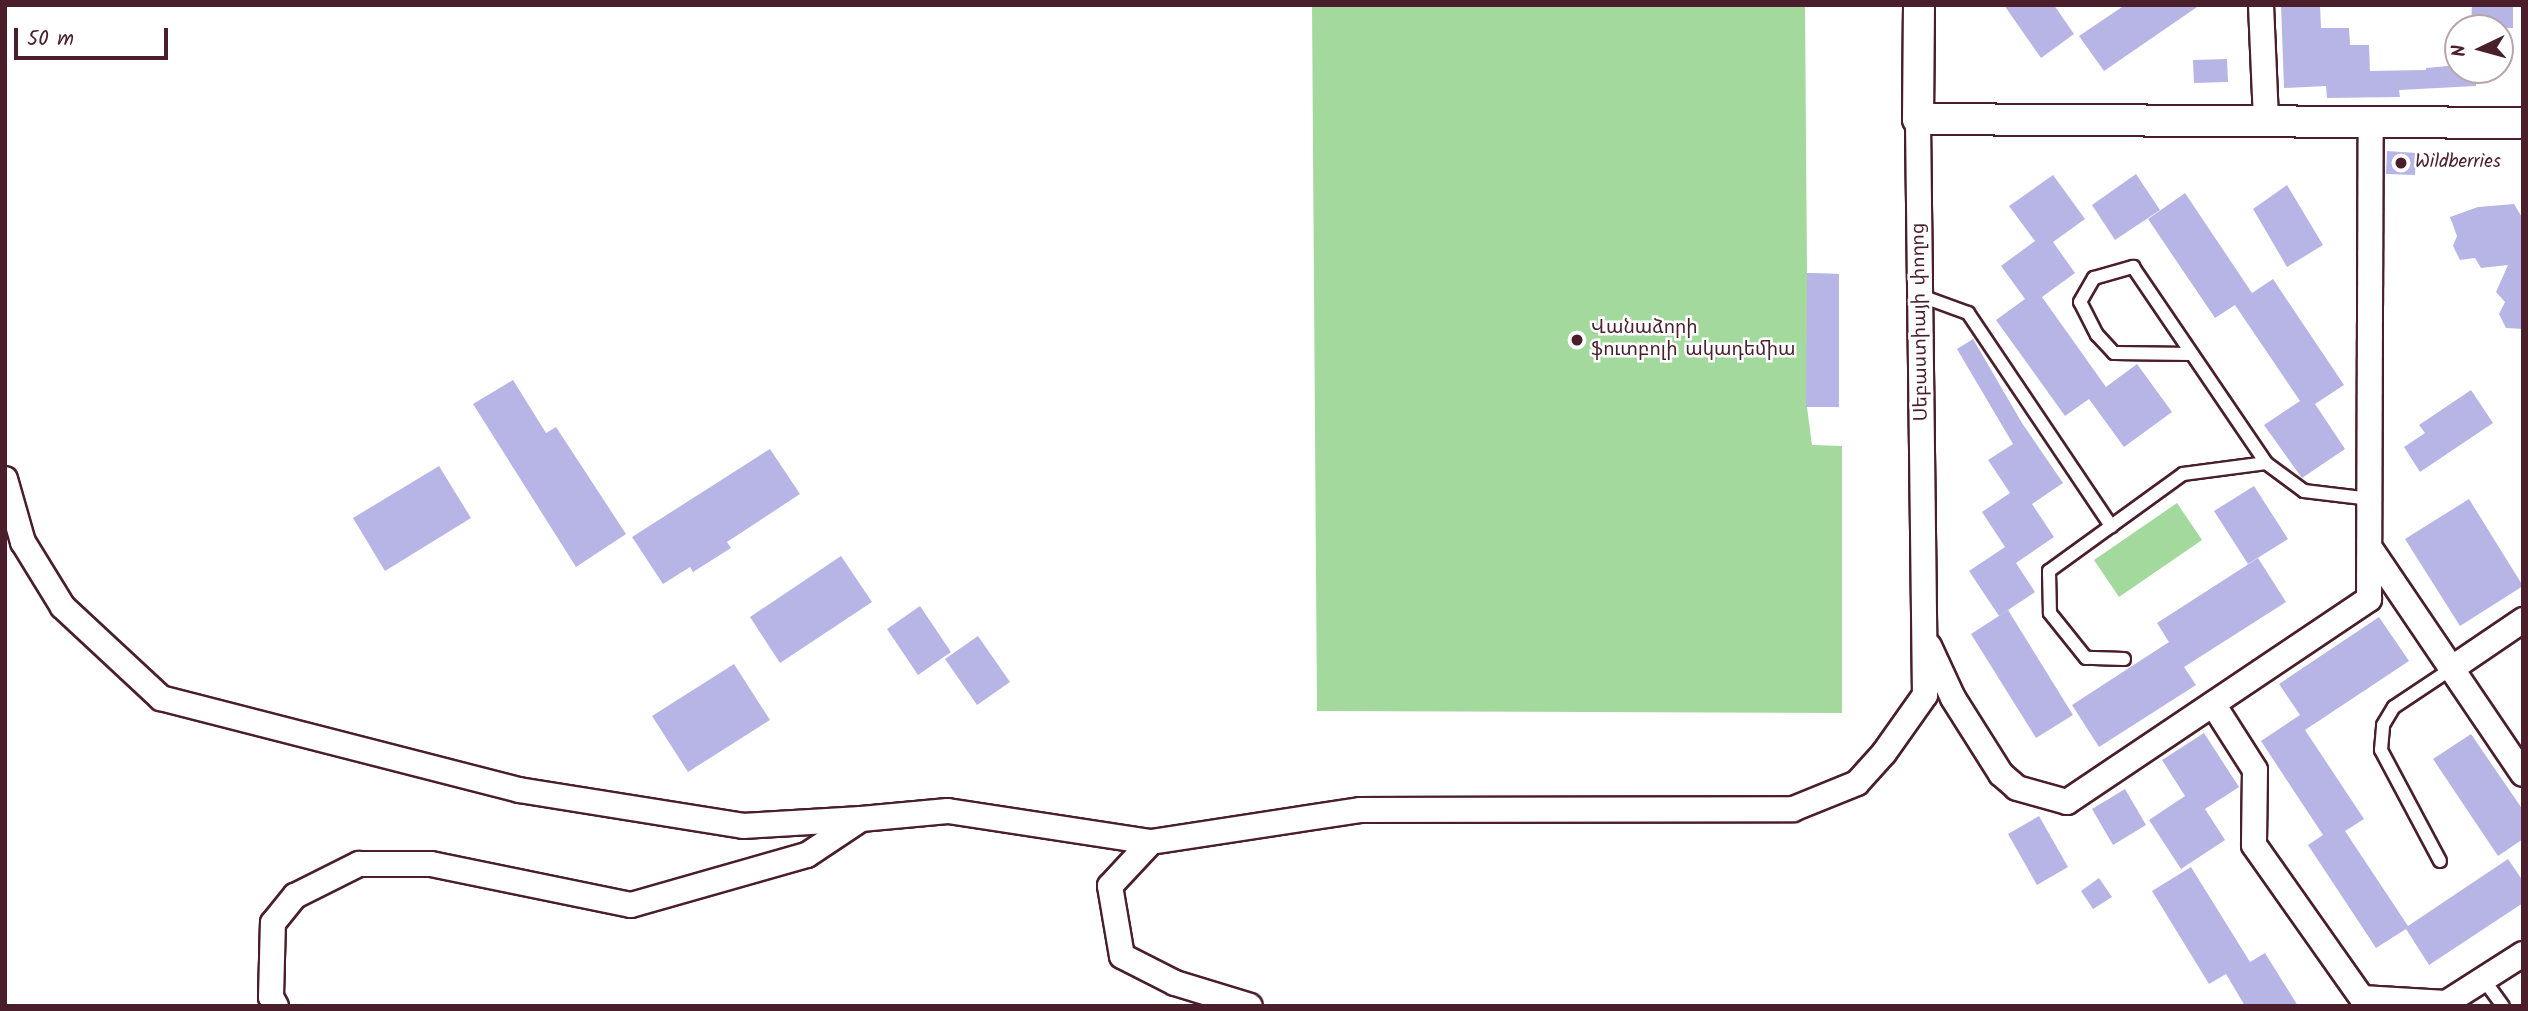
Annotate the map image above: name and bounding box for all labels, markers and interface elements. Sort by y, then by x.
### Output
scale bar [18,14,172,58]
north arrow [2444,14,2514,84]
text: 50 m [27,23,74,56]
text: N [2445,43,2476,58]
place label: Wildberries [2415,152,2501,174]
marker: Wildberries [2393,155,2409,171]
street label: Սեբաստիայի փողոց [1908,223,1934,421]
place label: Վանաձորի ֆուտբոլի ակադեմիա [1591,318,1796,362]
marker: Վանաձորի ֆուտբոլի ակադեմիա [1569,332,1585,348]

